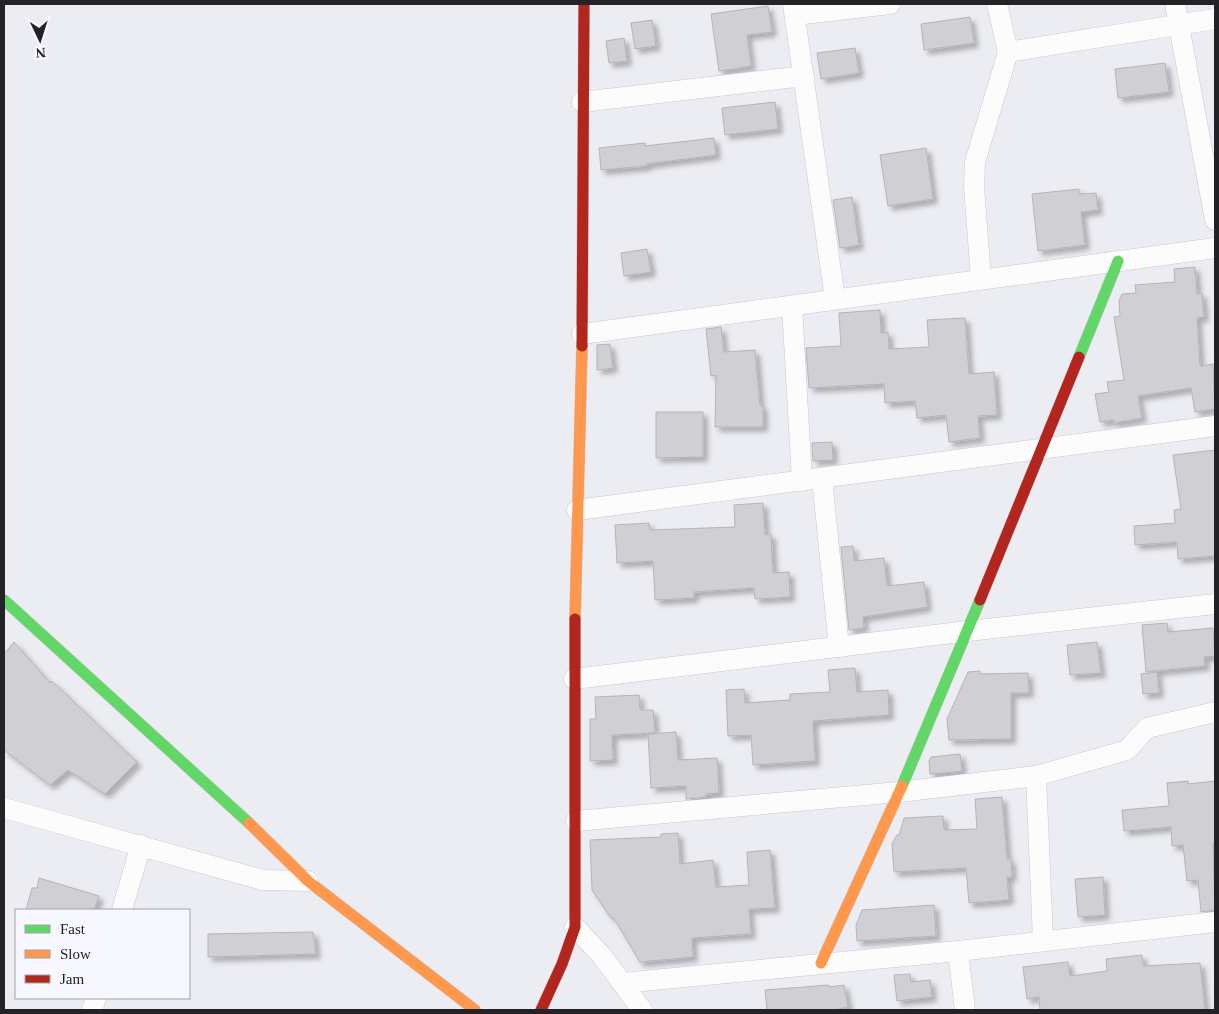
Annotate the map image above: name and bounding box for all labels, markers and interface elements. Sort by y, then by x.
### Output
north arrow [15,15,65,65]
text: N [35,45,46,60]
legend [15,909,190,999]
text: Fast [60,921,86,937]
text: Slow [60,946,91,962]
text: Jam [60,971,84,987]

